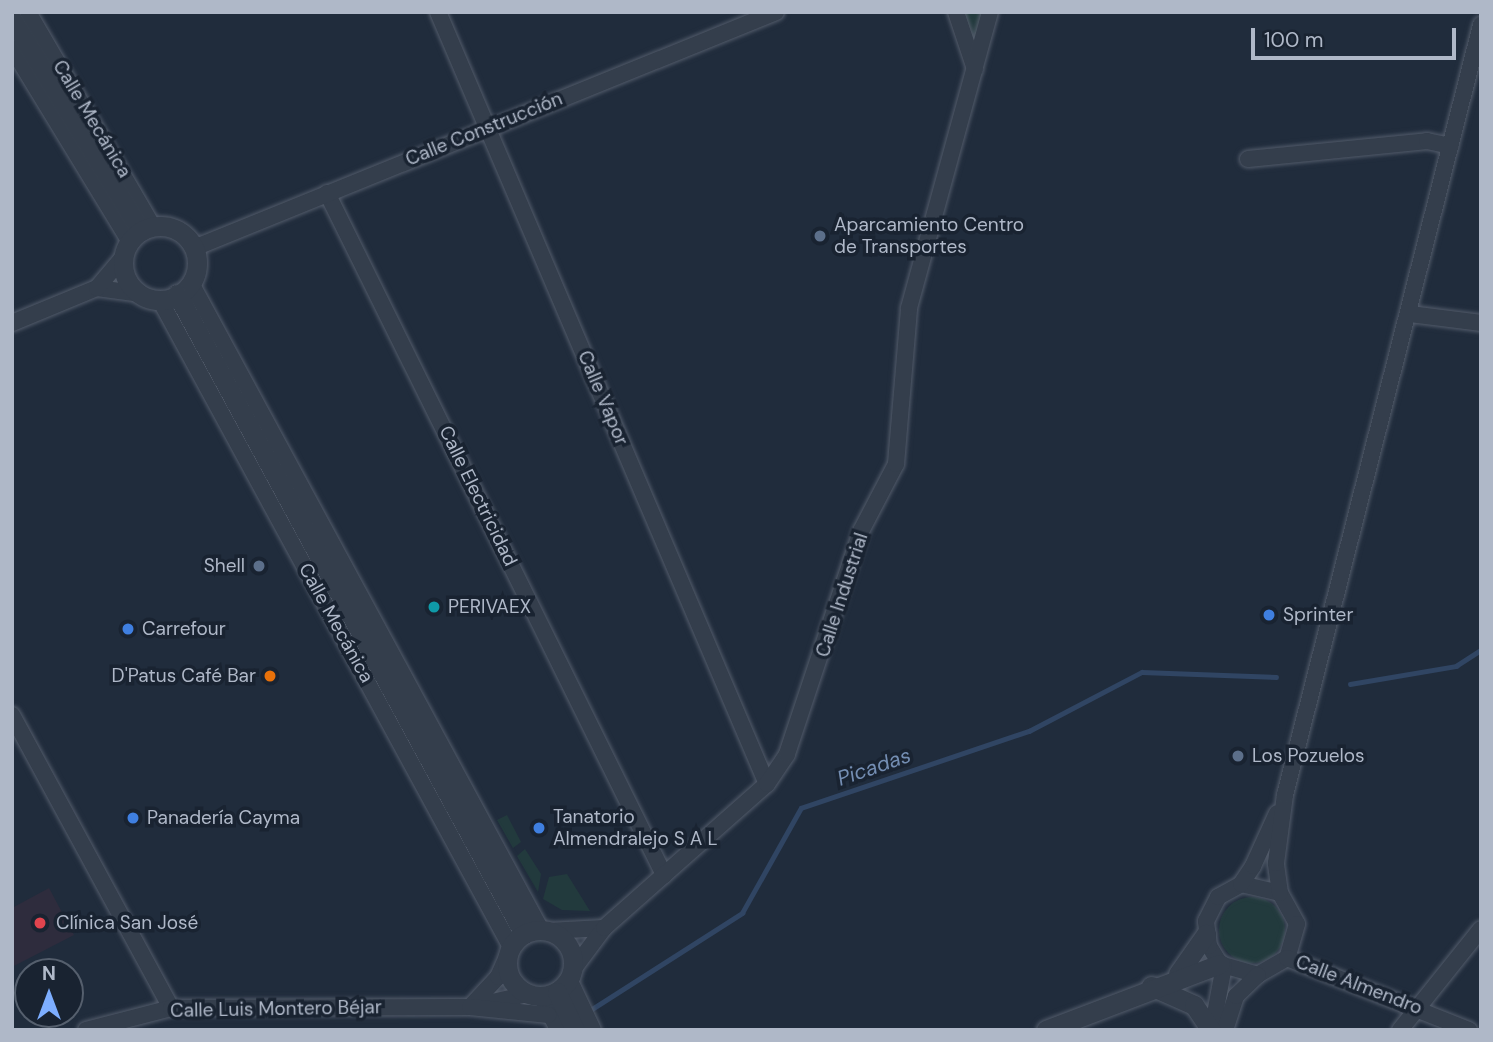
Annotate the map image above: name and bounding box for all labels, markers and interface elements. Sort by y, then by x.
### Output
scale bar [1255,14,1460,58]
text: 100 m [1264,26,1324,54]
street label: Calle Mecánica [48,56,136,182]
street label: Calle Construcción [402,87,566,171]
place label: Aparcamiento Centro de Transportes [834,214,1024,258]
marker: Aparcamiento Centro de Transportes [812,228,828,244]
street label: Calle Vapor [573,347,633,449]
street label: Calle Electricidad [434,422,522,570]
street label: Calle Industrial [811,530,873,660]
place label: Shell [204,555,245,577]
marker: Shell [251,558,267,574]
street label: Calle Mecánica [294,559,378,687]
place label: PERIVAEX [448,596,531,618]
marker: PERIVAEX [426,599,442,615]
place label: Sprinter [1283,604,1353,626]
marker: Sprinter [1261,607,1277,623]
place label: Carrefour [142,618,226,640]
marker: Carrefour [120,621,136,637]
place label: D'Patus Café Bar [112,665,256,687]
marker: D'Patus Café Bar [262,668,278,684]
water label: Picadas [834,743,914,791]
place label: Los Pozuelos [1252,745,1365,767]
marker: Los Pozuelos [1230,748,1246,764]
place label: Tanatorio Almendralejo S A L [553,806,717,850]
place label: Panadería Cayma [147,807,300,829]
marker: Panadería Cayma [125,810,141,826]
marker: Tanatorio Almendralejo S A L [531,820,547,836]
place label: Clínica San José [56,912,198,934]
marker: Clínica San José [30,913,50,933]
street label: Calle Almendro [1293,950,1425,1020]
north arrow [14,958,84,1028]
text: N [42,961,56,986]
street label: Calle Luis Montero Béjar [170,996,382,1022]

